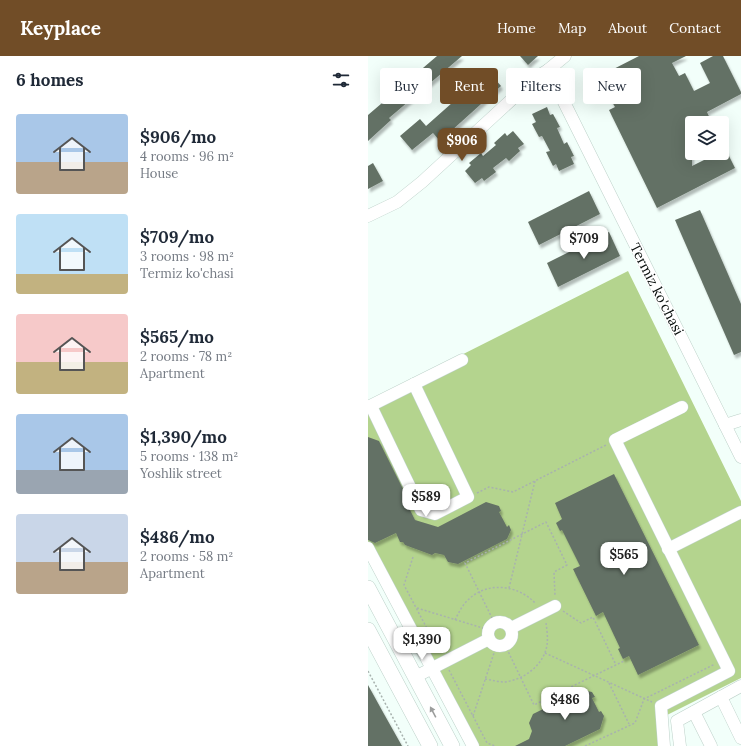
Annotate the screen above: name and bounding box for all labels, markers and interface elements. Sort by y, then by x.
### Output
text: Keyplace [20,16,101,40]
text: Home [497,19,536,37]
text: Map [558,19,586,37]
text: About [608,19,647,37]
text: Contact [669,19,721,37]
chip: Buy [380,68,432,104]
chip: Rent [440,68,498,104]
chip: Filters [506,68,575,104]
chip: New [583,68,641,104]
text: 6 homes [16,69,83,91]
icon: filters [330,69,352,91]
map controls [685,116,729,160]
button: layers [685,116,729,160]
text: $906/mo [140,126,216,148]
pin: $906 [438,128,486,162]
icon: home [48,130,96,178]
text: $906 [447,132,477,149]
text: 4 rooms · 96 m² [140,148,234,165]
text: House [140,165,178,182]
text: $709/mo [140,226,214,248]
pin: $709 [560,226,608,260]
icon: home [48,230,96,278]
text: $709 [569,230,599,247]
street label: Termiz ko'chasi [626,240,688,338]
text: 3 rooms · 98 m² [140,248,234,265]
text: Termiz ko'chasi [140,265,234,282]
text: $565/mo [140,326,214,348]
icon: home [48,330,96,378]
text: 2 rooms · 78 m² [140,348,232,365]
text: Apartment [140,365,205,382]
text: $1,390/mo [140,426,227,448]
icon: home [48,430,96,478]
text: 5 rooms · 138 m² [140,448,238,465]
text: Yoshlik street [140,465,222,482]
pin: $589 [402,484,450,518]
text: $589 [411,488,441,505]
text: $486/mo [140,526,215,548]
icon: home [48,530,96,578]
pin: $565 [600,542,648,576]
text: $565 [609,546,639,563]
text: 2 rooms · 58 m² [140,548,233,565]
text: Apartment [140,565,205,582]
pin: $1,390 [389,627,455,661]
text: $1,390 [402,631,442,648]
pin: $486 [541,687,589,721]
text: $486 [550,691,580,708]
one-way arrow [430,706,437,717]

